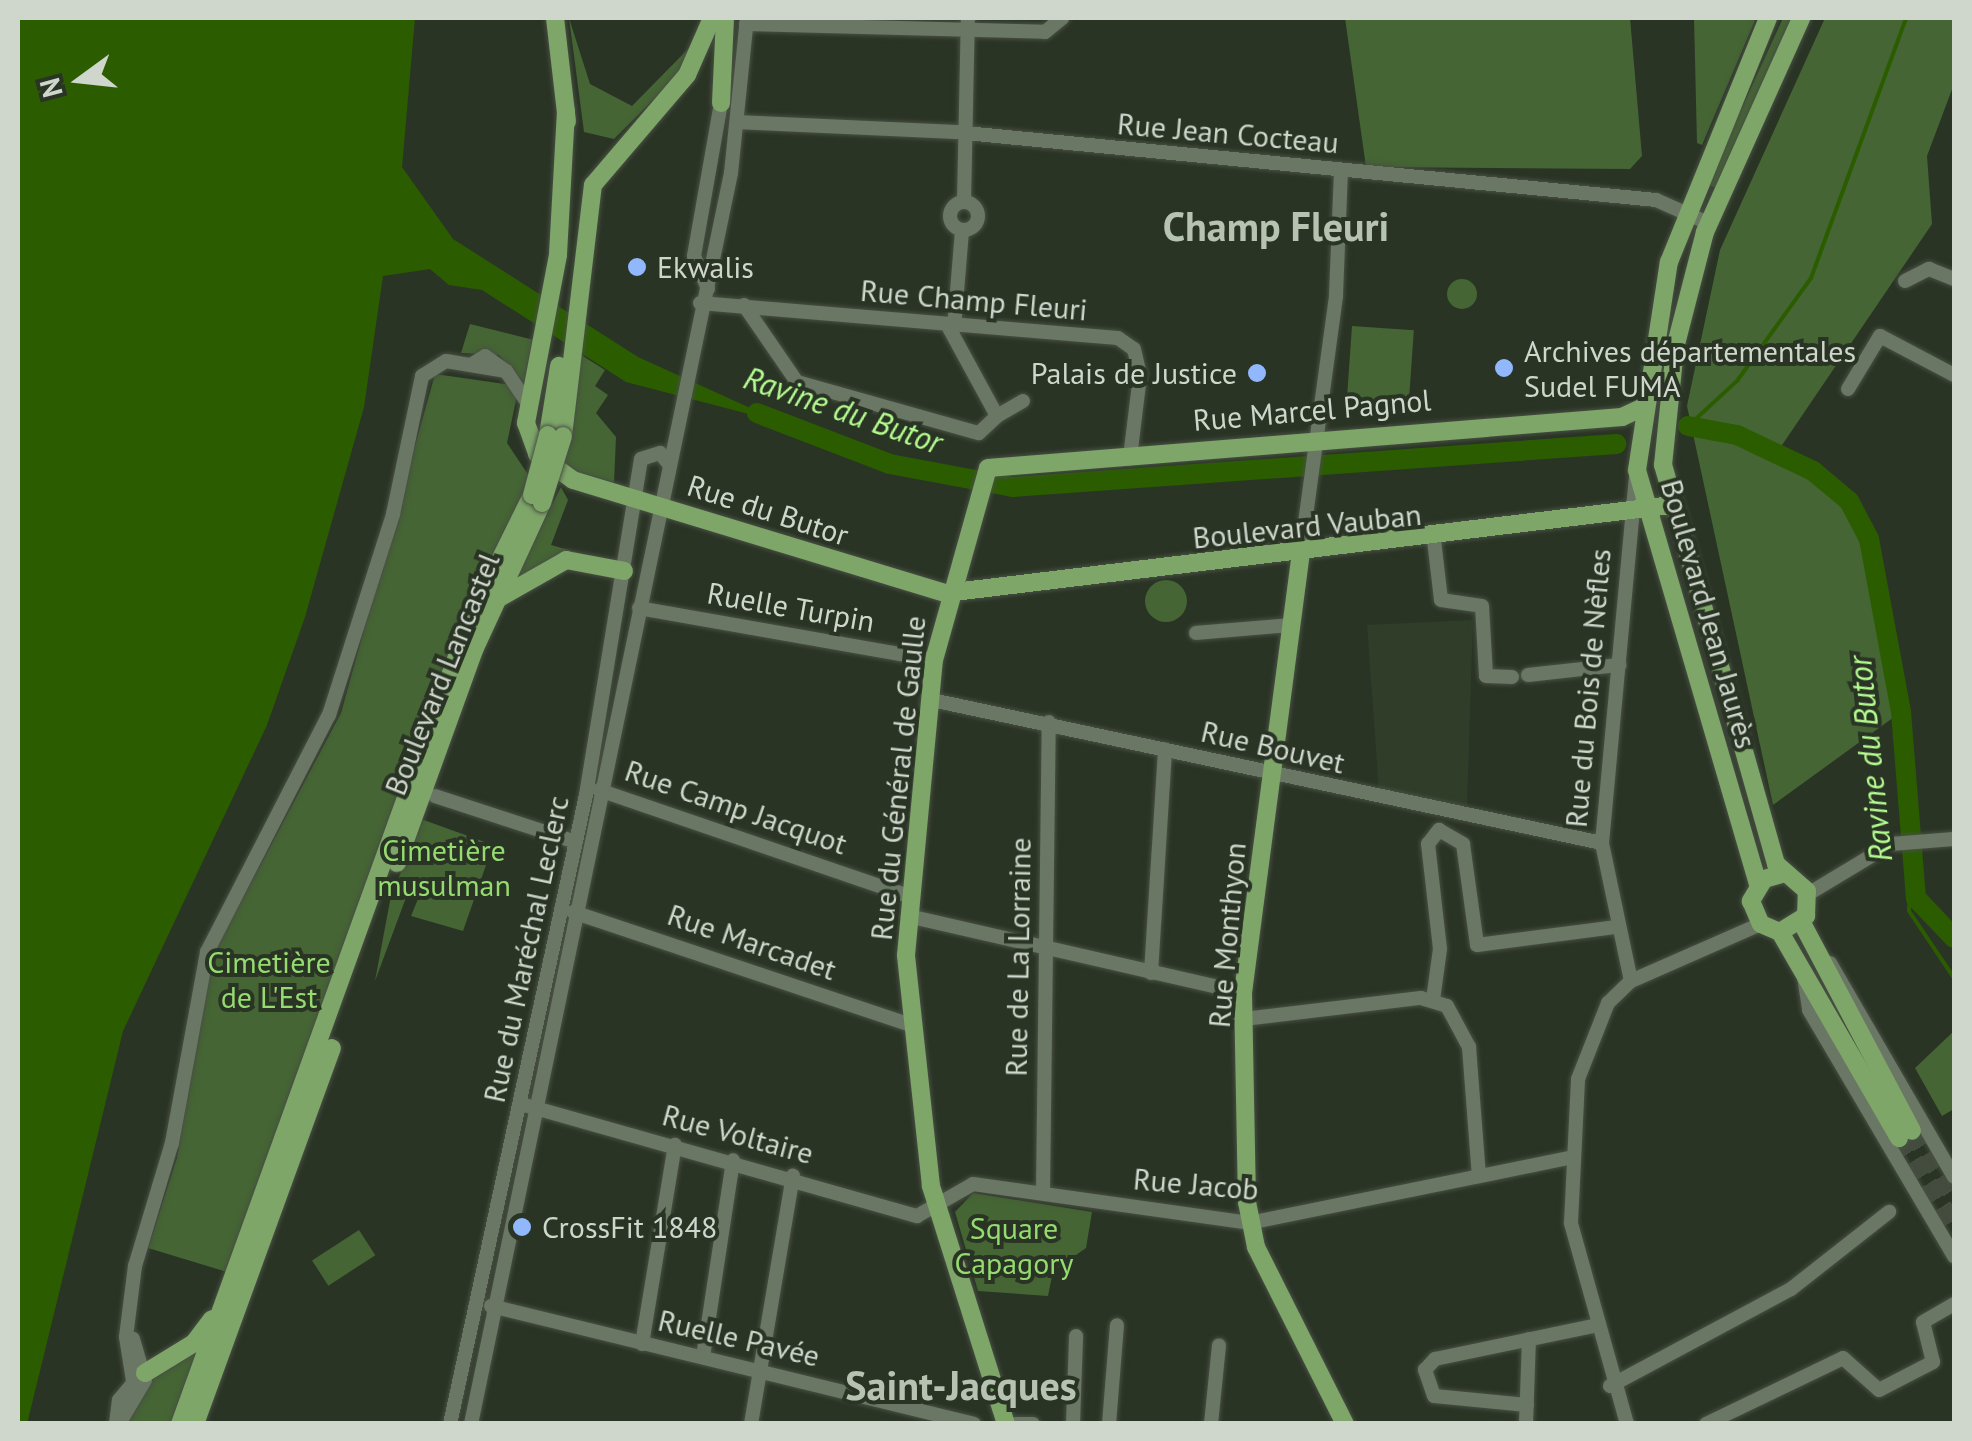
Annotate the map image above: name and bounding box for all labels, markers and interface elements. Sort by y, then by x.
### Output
north arrow [30,30,130,130]
text: N [30,74,71,102]
street label: Rue Jean Cocteau [1116,105,1340,161]
district label: Champ Fleuri [1163,202,1389,250]
place label: Ekwalis [657,249,754,285]
marker: Ekwalis [626,256,648,278]
street label: Rue Champ Fleuri [859,272,1089,328]
place label: Archives départementales Sudel FUMA [1524,333,1856,404]
place label: Palais de Justice [1031,355,1237,391]
marker: Archives départementales Sudel FUMA [1493,357,1515,379]
water label: Ravine du Butor [739,358,947,462]
marker: Palais de Justice [1246,362,1268,384]
street label: Rue Marcel Pagnol [1192,382,1432,438]
street label: Rue du Butor [683,467,853,553]
street label: Boulevard Jean Jaurès [1653,475,1765,753]
street label: Boulevard Vauban [1190,496,1424,556]
street label: Rue du Bois de Nèfles [1558,547,1618,829]
street label: Boulevard Lancastel [377,548,507,800]
street label: Ruelle Turpin [704,574,878,640]
street label: Rue du Général de Gaulle [863,614,933,942]
water label: Ravine du Butor [1840,654,1900,864]
street label: Rue Bouvet [1198,713,1348,781]
street label: Rue Camp Jacquot [620,752,852,862]
street label: Rue du Maréchal Leclerc [476,792,576,1106]
park label: Cimetière musulman [377,832,511,902]
street label: Rue de La Lorraine [998,837,1038,1077]
street label: Rue Monthyon [1201,841,1253,1029]
street label: Rue Marcadet [663,896,841,988]
park label: Cimetière de L'Est [207,944,331,1014]
street label: Rue Voltaire [658,1096,818,1172]
street label: Rue Jacob [1132,1161,1260,1207]
place label: CrossFit 1848 [542,1209,717,1245]
park label: Square Capagory [955,1210,1073,1280]
marker: CrossFit 1848 [511,1216,533,1238]
street label: Ruelle Pavée [655,1302,823,1374]
district label: Saint-Jacques [845,1361,1077,1409]

